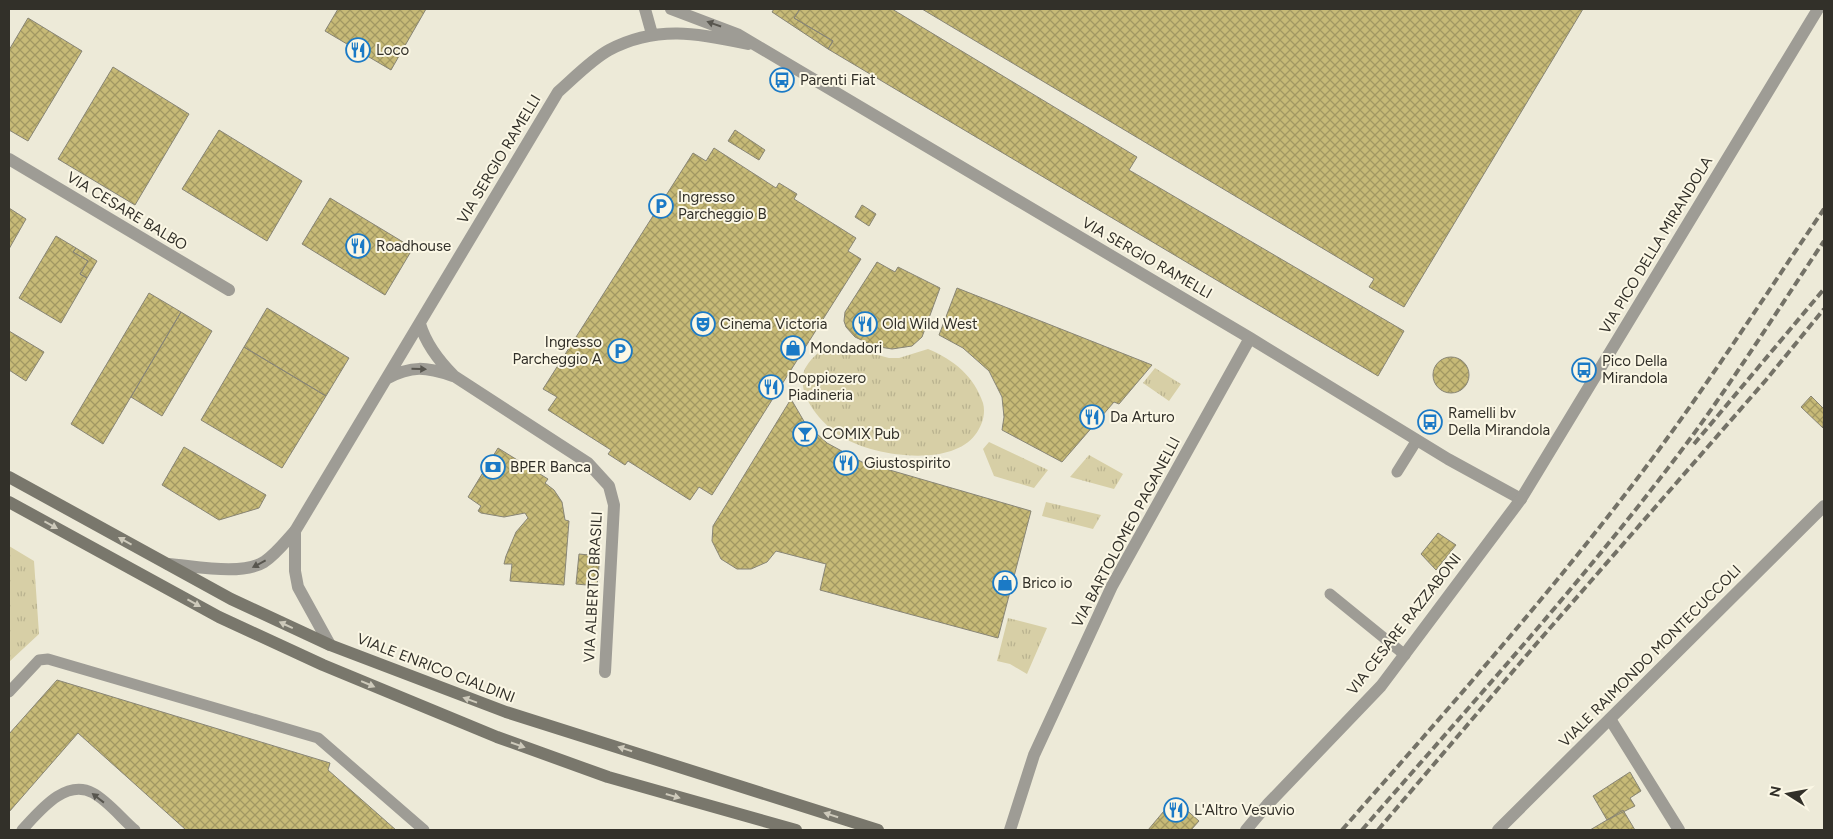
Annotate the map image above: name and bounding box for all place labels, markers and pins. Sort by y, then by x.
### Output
restaurant icon: Loco [345,37,371,63]
place label: Loco [376,41,410,59]
bus stop icon: Parenti Fiat [769,67,795,93]
place label: Parenti Fiat [800,71,876,89]
place label: Ingresso Parcheggio B [678,188,767,223]
parking icon: Ingresso Parcheggio B [648,193,674,219]
restaurant icon: Roadhouse [345,233,371,259]
place label: Roadhouse [376,237,451,255]
theatre icon: Cinema Victoria [690,311,716,337]
restaurant icon: Old Wild West [852,311,878,337]
place label: Cinema Victoria [720,315,828,333]
place label: Old Wild West [882,315,978,333]
place label: Ingresso Parcheggio A [512,333,602,368]
shop icon: Mondadori [780,335,806,361]
parking icon: Ingresso Parcheggio A [607,338,633,364]
place label: Mondadori [810,339,882,357]
place label: Pico Della Mirandola [1602,352,1668,387]
bus stop icon: Pico Della Mirandola [1571,357,1597,383]
place label: Doppiozero Piadineria [788,369,867,404]
restaurant icon: Doppiozero Piadineria [758,374,784,400]
restaurant icon: Da Arturo [1079,404,1105,430]
place label: Ramelli bv Della Mirandola [1448,404,1550,439]
place label: Da Arturo [1110,408,1175,426]
bus stop icon: Ramelli bv Della Mirandola [1417,409,1443,435]
bar icon: COMIX Pub [792,421,818,447]
place label: COMIX Pub [822,425,900,443]
restaurant icon: Giustospirito [833,450,859,476]
bank icon: BPER Banca [480,454,506,480]
place label: Giustospirito [864,454,951,472]
place label: BPER Banca [510,458,591,476]
shop icon: Brico io [992,570,1018,596]
place label: Brico io [1022,574,1073,592]
restaurant icon: L'Altro Vesuvio [1163,797,1189,823]
place label: L'Altro Vesuvio [1194,801,1295,819]

